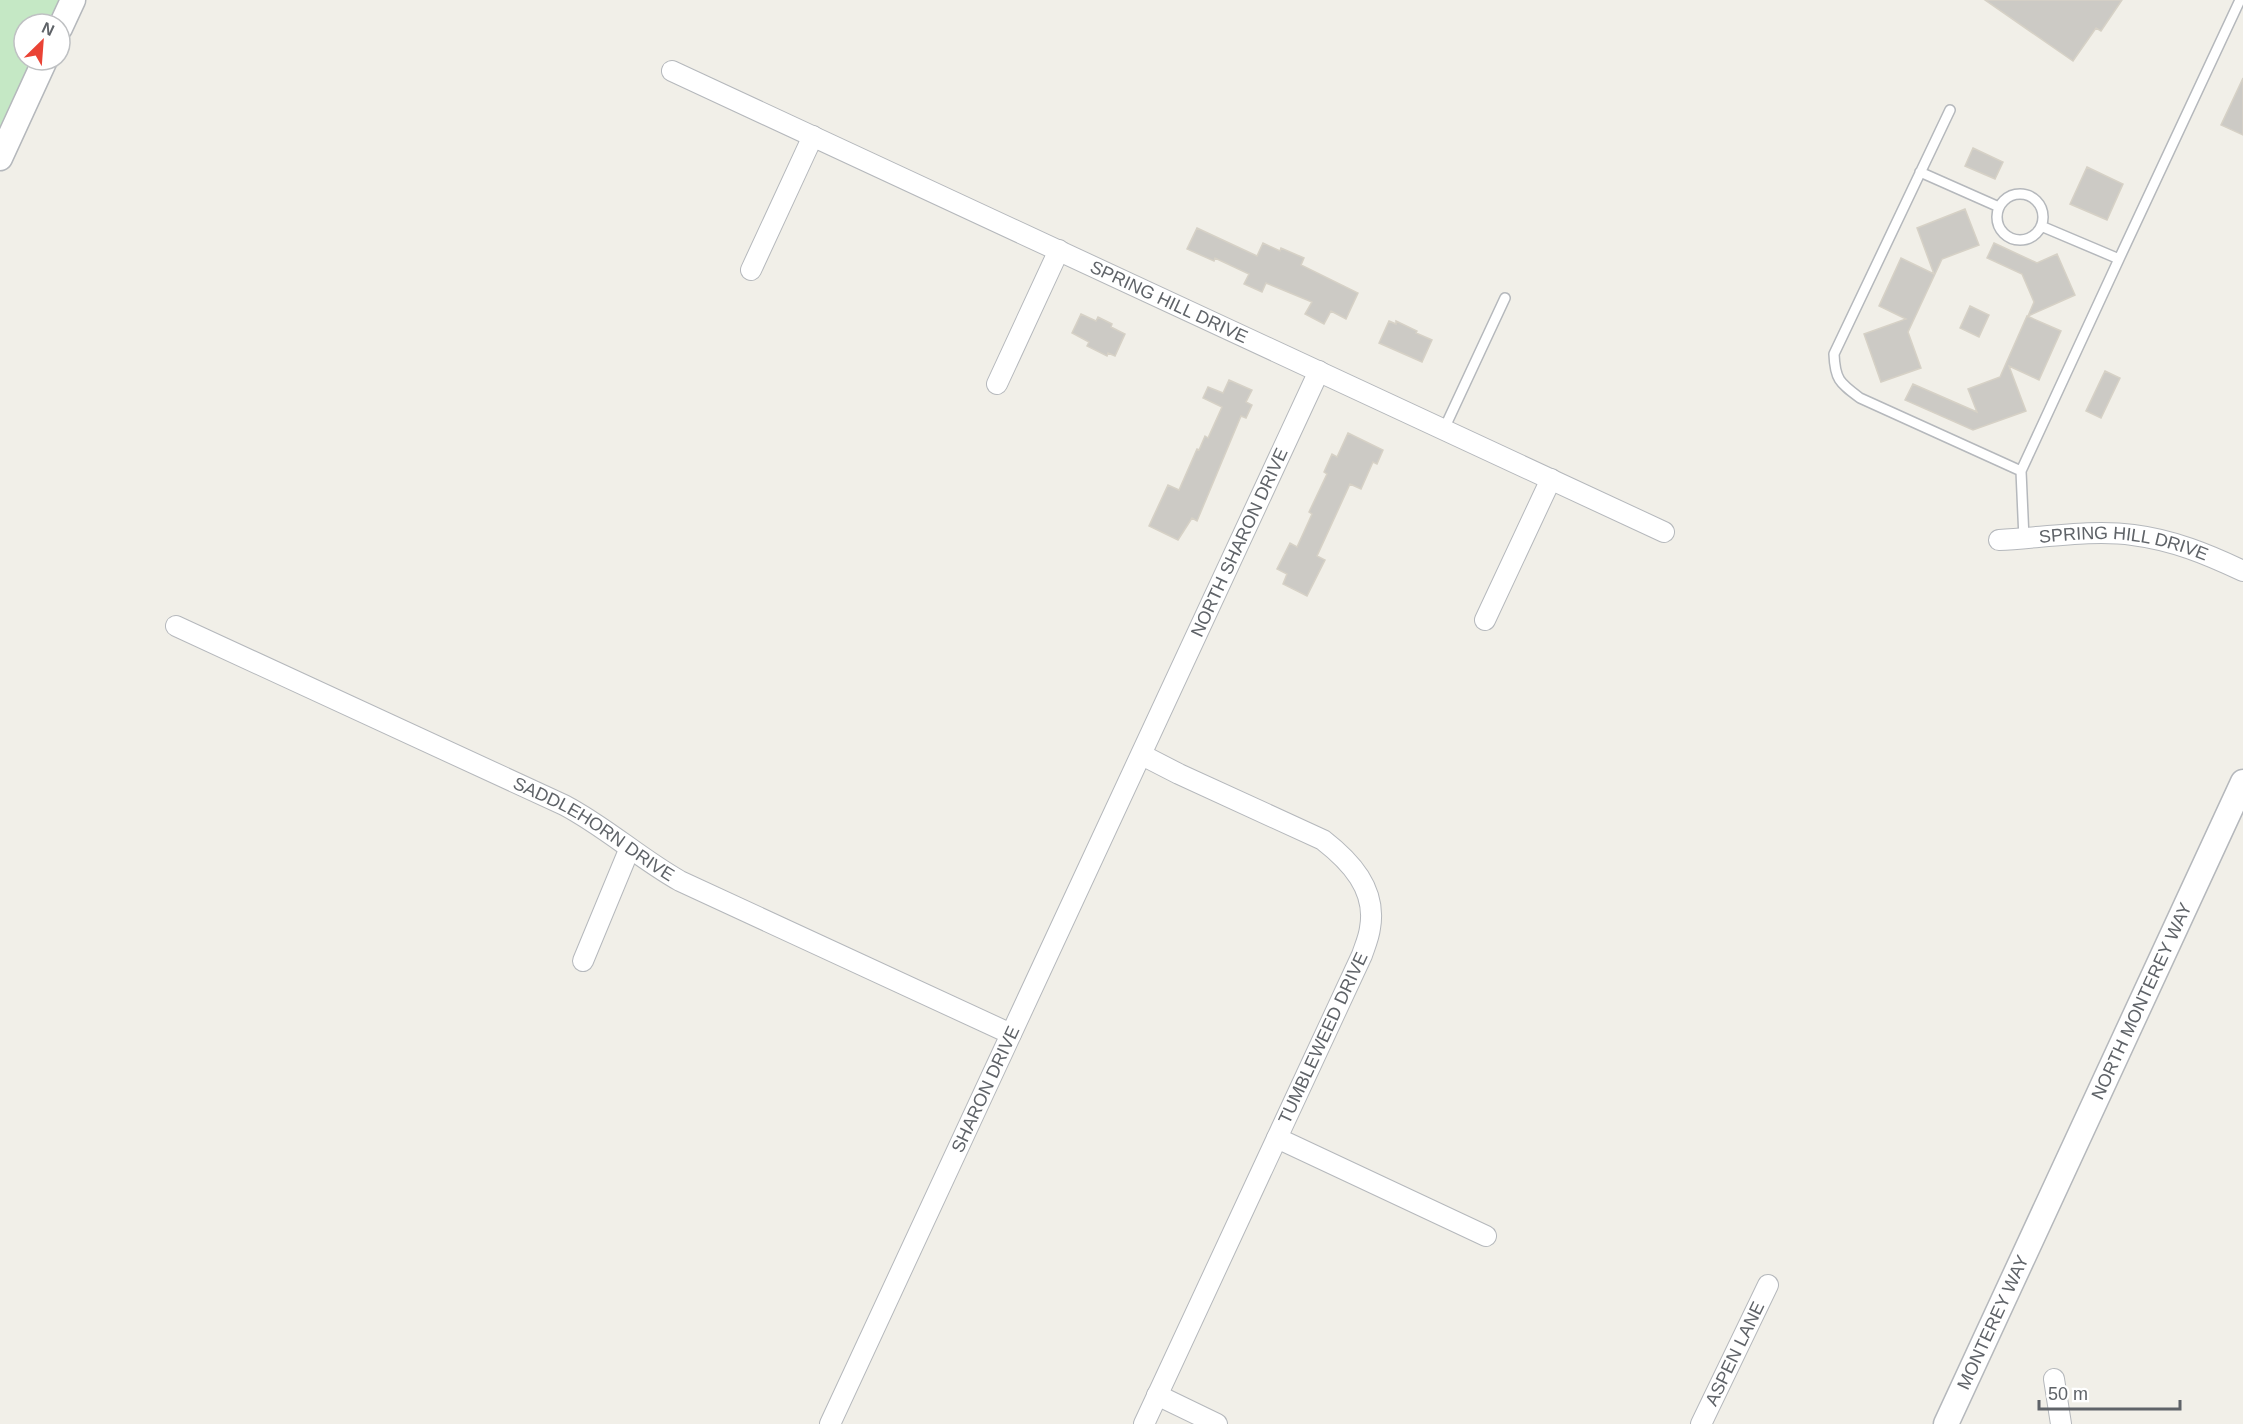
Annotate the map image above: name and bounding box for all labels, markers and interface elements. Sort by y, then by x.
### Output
north arrow [12,12,72,72]
text: N [39,19,57,39]
street label: SPRING HILL DRIVE [1087,257,1251,347]
street label: NORTH SHARON DRIVE [1187,445,1292,640]
street label: SPRING HILL DRIVE [2038,523,2211,565]
street label: SADDLEHORN DRIVE [510,773,678,885]
street label: NORTH MONTEREY WAY [2088,900,2196,1103]
street label: TUMBLEWEED DRIVE [1274,949,1372,1127]
street label: SHARON DRIVE [947,1023,1023,1156]
street label: MONTEREY WAY [1953,1252,2033,1393]
street label: ASPEN LANE [1701,1298,1768,1409]
scale bar [2039,1373,2180,1411]
text: 50 m [2048,1384,2088,1404]

